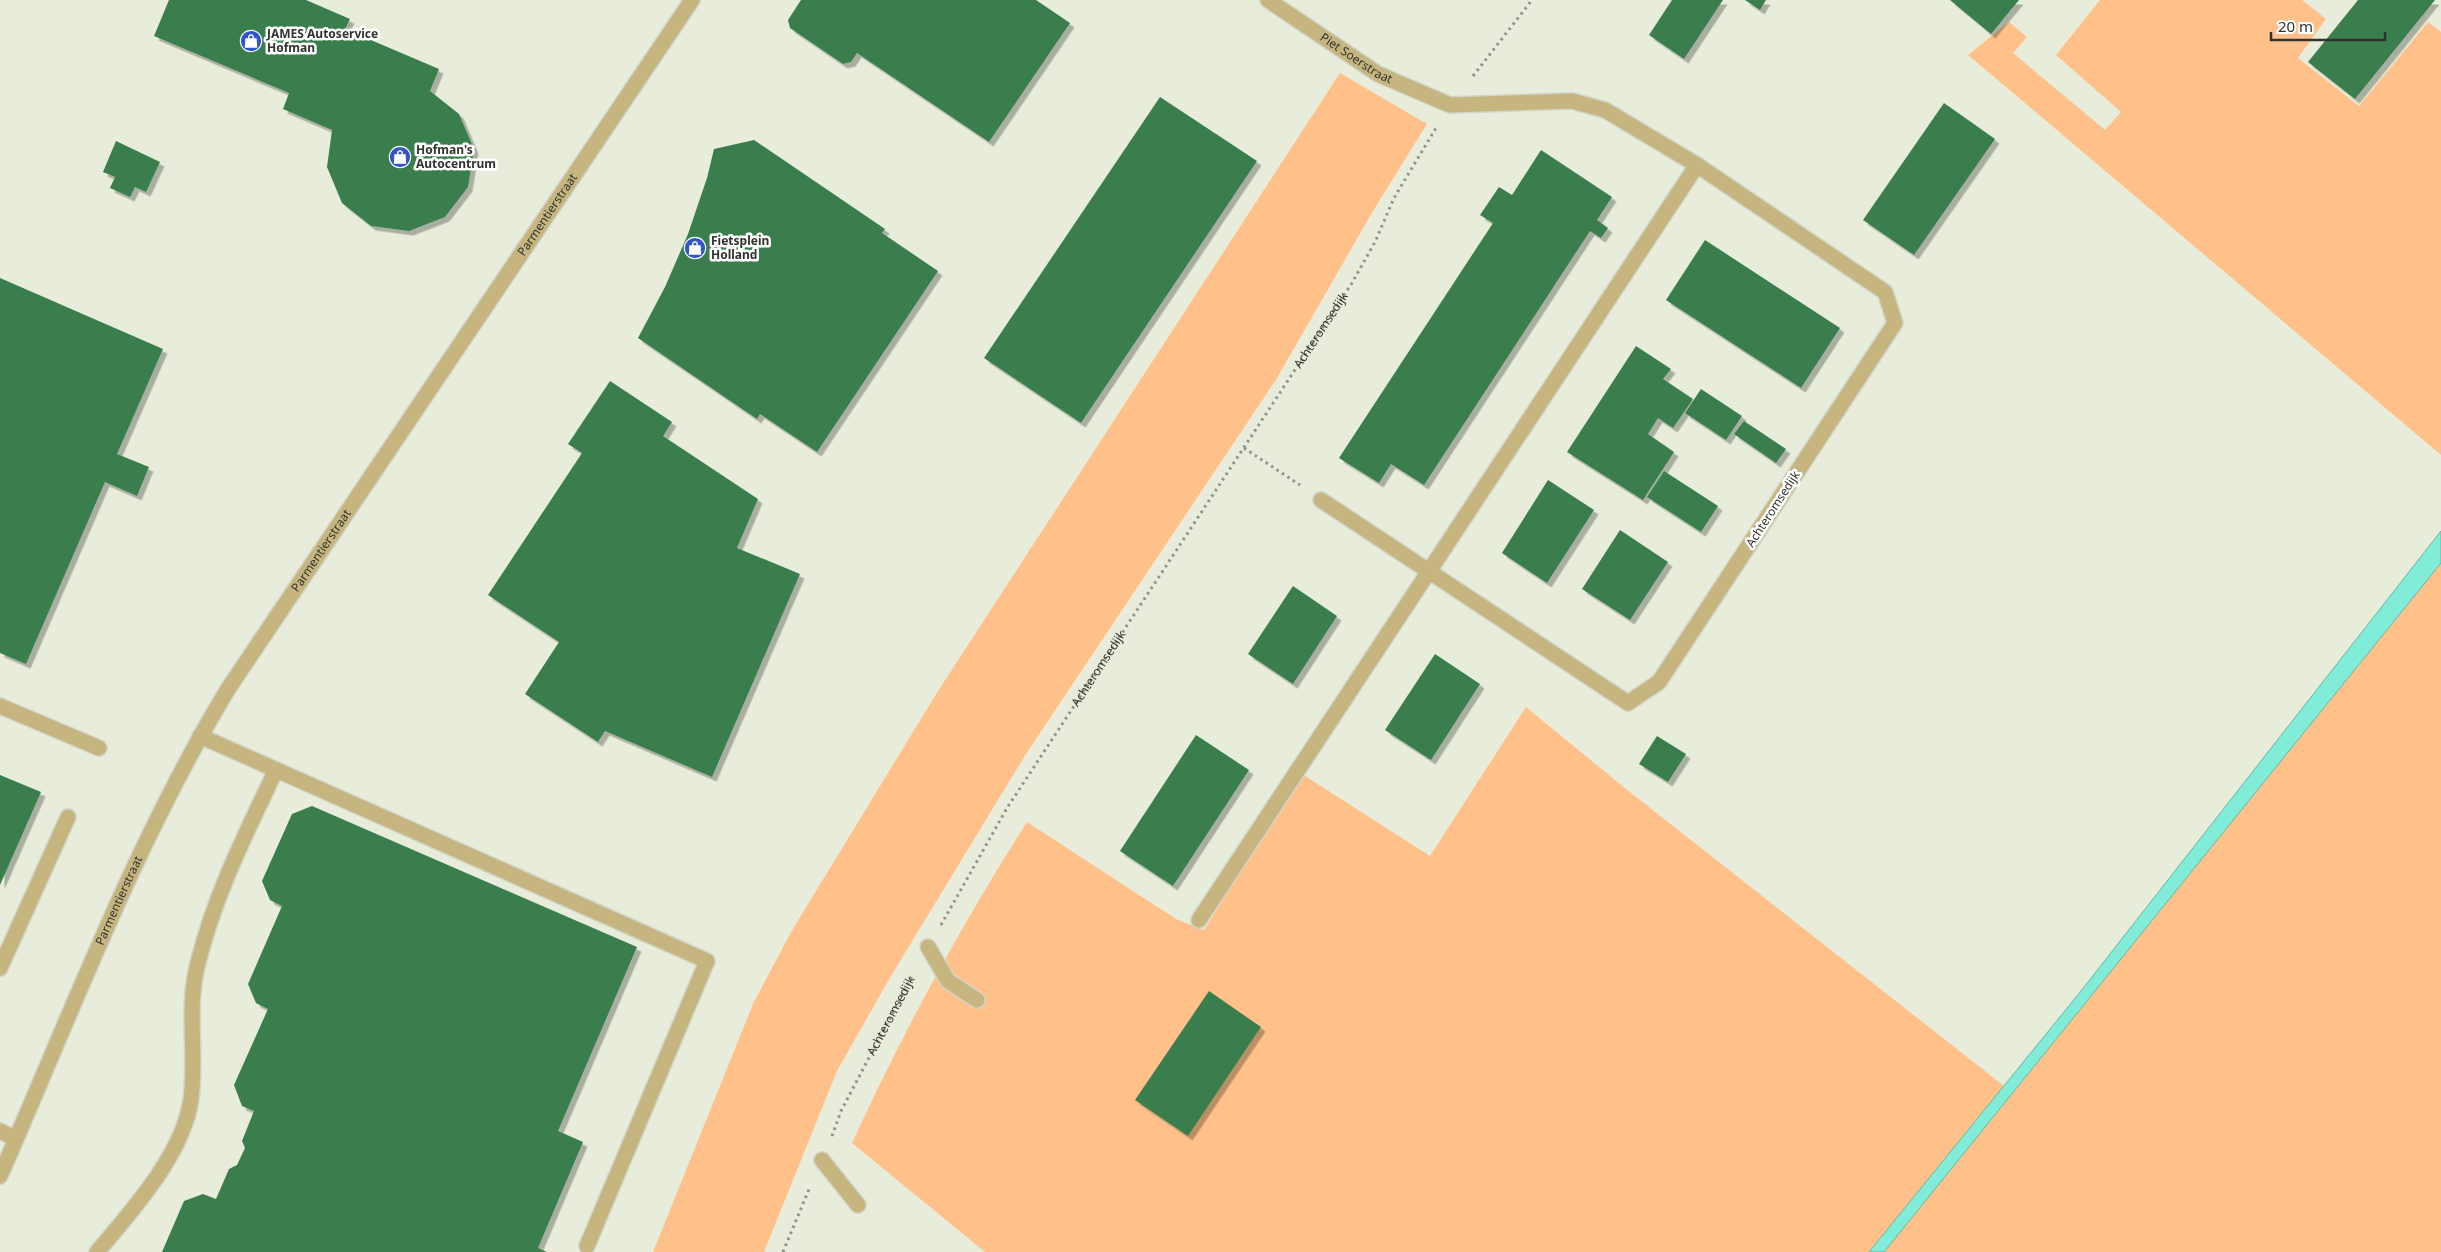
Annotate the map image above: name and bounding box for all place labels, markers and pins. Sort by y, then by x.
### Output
place label: JAMES Autoservice Hofman [266,25,378,56]
shop icon: JAMES Autoservice Hofman [239,29,263,53]
place label: Hofman's Autocentrum [416,141,496,172]
shop icon: Hofman's Autocentrum [388,145,412,169]
place label: Fietsplein Holland [711,232,769,263]
shop icon: Fietsplein Holland [683,236,707,260]

